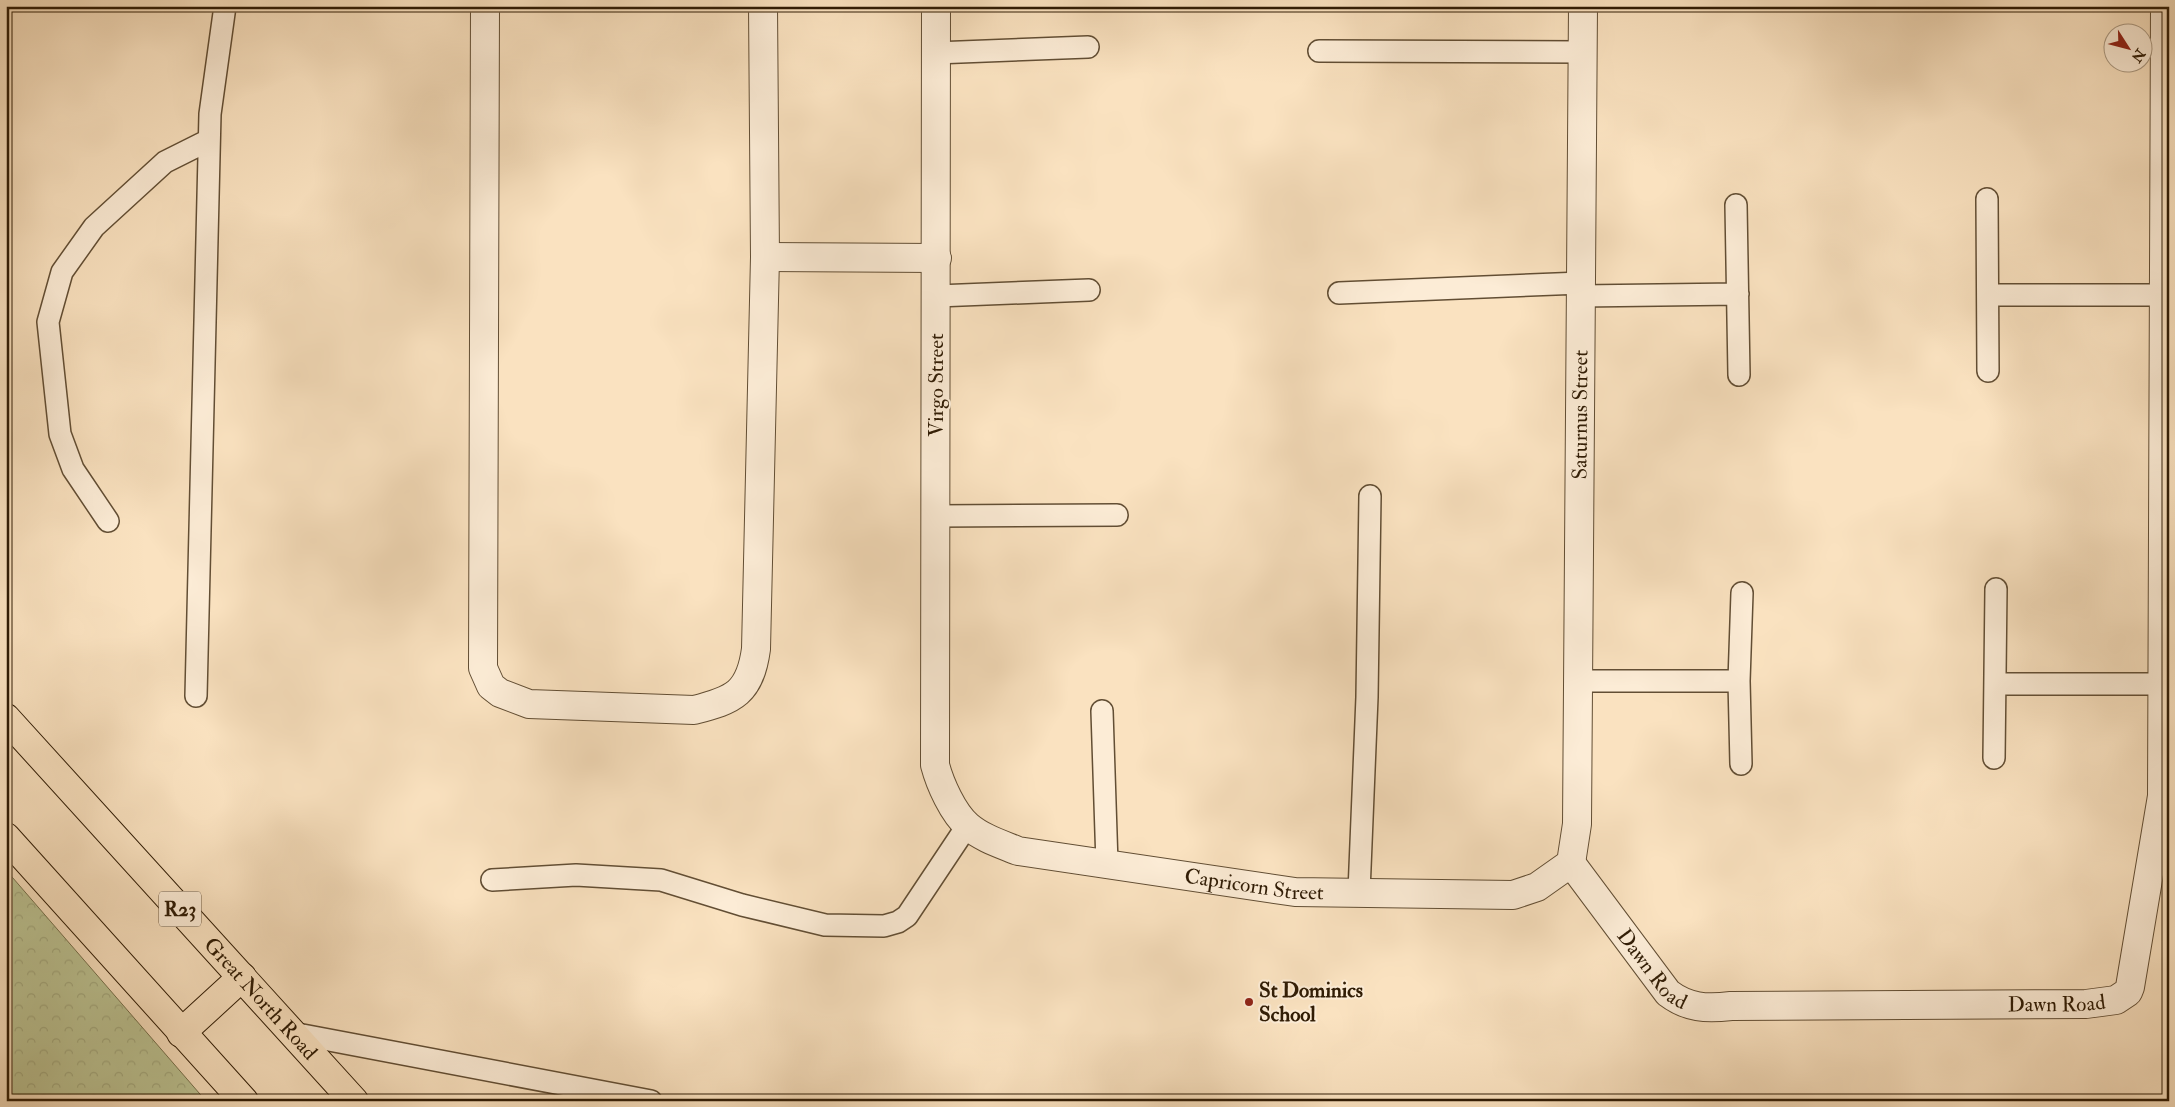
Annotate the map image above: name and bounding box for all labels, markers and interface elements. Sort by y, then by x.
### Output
north arrow [2102,22,2152,72]
text: N [2127,44,2149,66]
street label: Virgo Street [923,333,950,437]
street label: Saturnus Street [1566,350,1594,480]
street label: Capricorn Street [1183,862,1324,906]
road number: R23 [159,892,201,926]
street label: Dawn Road [1611,923,1692,1016]
street label: Great North Road [198,931,324,1066]
place label: St Dominics School [1259,977,1363,1028]
street label: Dawn Road [2008,988,2108,1018]
marker: St Dominics School [1243,996,1255,1008]

